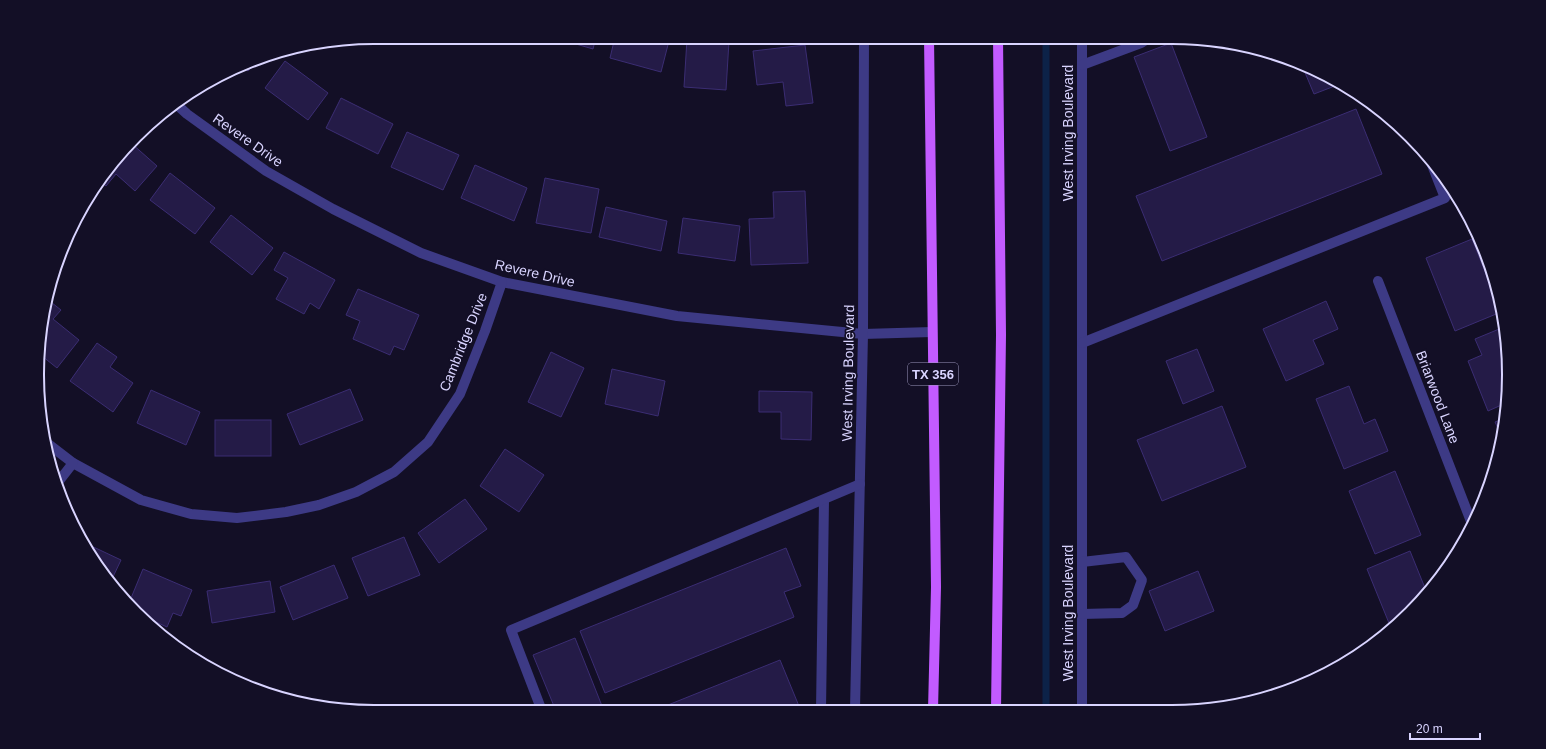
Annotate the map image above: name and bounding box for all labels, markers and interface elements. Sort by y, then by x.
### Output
street label: West Irving Boulevard [1060,65,1076,201]
street label: Revere Drive [210,110,286,170]
street label: Revere Drive [493,256,577,290]
street label: Cambridge Drive [436,290,490,394]
street label: West Irving Boulevard [839,305,857,441]
street label: Briarwood Lane [1413,348,1463,446]
road number: TX 356 [908,363,958,385]
street label: West Irving Boulevard [1060,545,1076,681]
scale bar [1410,715,1480,741]
text: 20 m [1416,722,1443,736]

